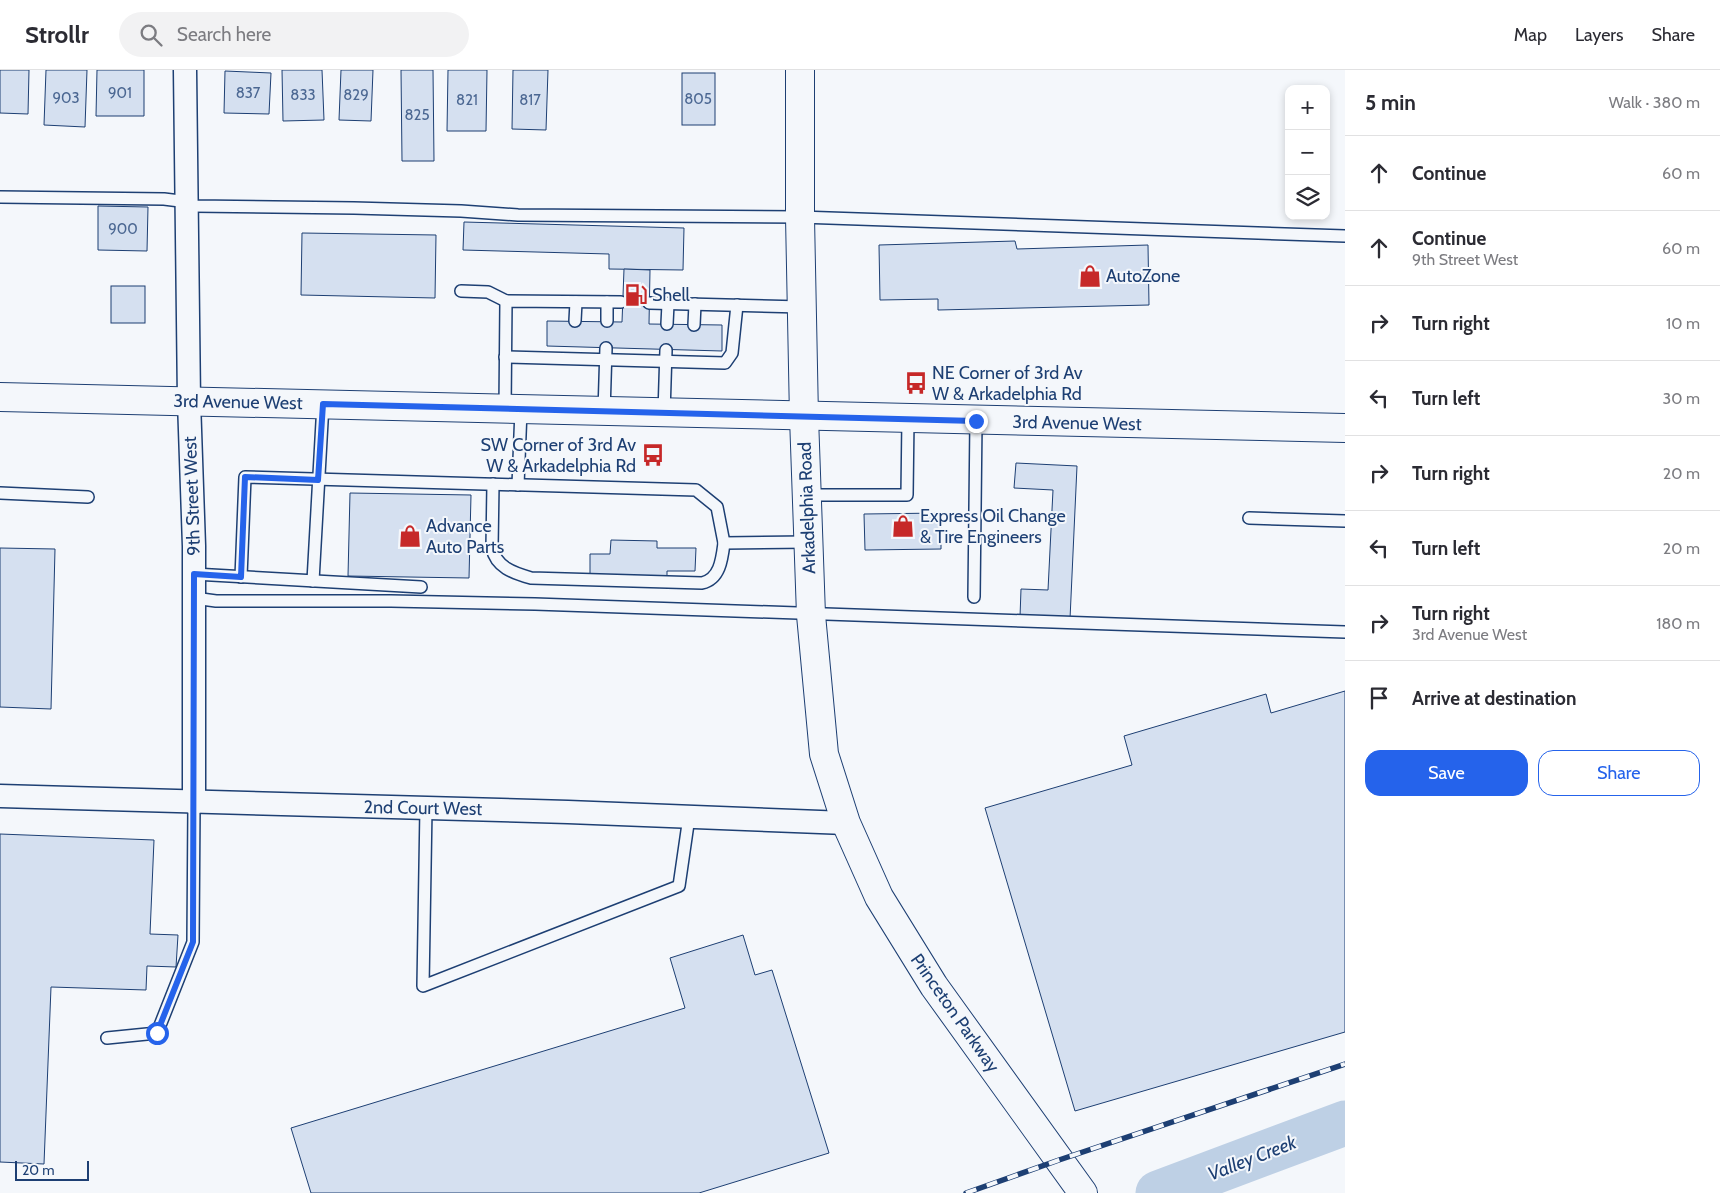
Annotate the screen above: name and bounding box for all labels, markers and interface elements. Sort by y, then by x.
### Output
search box [119,12,469,57]
text: Strollr [25,20,89,49]
icon: search [137,21,165,49]
text: Search here [177,23,271,46]
text: Map [1514,24,1547,46]
text: Layers [1575,24,1624,46]
text: Share [1652,24,1695,46]
house number: 901 [108,84,132,102]
house number: 837 [236,84,261,102]
map controls [1285,85,1330,220]
button: + [1285,85,1330,130]
house number: 833 [290,86,316,104]
house number: 829 [343,86,369,104]
house number: 903 [52,89,80,107]
house number: 805 [684,90,712,108]
text: 5 min [1365,90,1416,115]
house number: 821 [456,91,478,109]
house number: 817 [519,91,541,109]
text: Walk · 380 m [1609,93,1700,112]
house number: 825 [404,106,430,124]
button: − [1285,130,1330,175]
icon: ahead [1365,159,1393,187]
text: Continue [1412,162,1486,185]
text: 60 m [1662,164,1700,183]
button: layers [1285,175,1330,220]
house number: 900 [108,220,138,238]
text: Continue [1412,227,1486,250]
icon: ahead [1365,234,1393,262]
text: 60 m [1662,239,1700,258]
text: 9th Street West [1412,250,1518,269]
shop icon: AutoZone [1077,263,1103,289]
place label: AutoZone [1106,265,1180,287]
fuel station icon: Shell [623,282,649,308]
place label: Shell [652,284,691,306]
icon: right [1365,309,1393,337]
text: Turn right [1412,312,1490,335]
text: 10 m [1666,314,1700,333]
place label: NE Corner of 3rd Av W & Arkadelphia Rd [932,362,1083,405]
bus stop icon: NE Corner of 3rd Av W & Arkadelphia Rd [903,370,929,396]
icon: left [1365,384,1393,412]
text: Turn left [1412,387,1480,410]
text: 30 m [1663,389,1700,408]
street label: 3rd Avenue West [173,390,303,414]
route end [965,410,988,433]
street label: 3rd Avenue West [1012,411,1142,435]
place label: SW Corner of 3rd Av W & Arkadelphia Rd [481,434,636,477]
street label: 9th Street West [179,436,205,556]
bus stop icon: SW Corner of 3rd Av W & Arkadelphia Rd [640,442,666,468]
street label: Arkadelphia Road [794,442,820,574]
icon: right [1365,459,1393,487]
text: Turn right [1412,462,1490,485]
text: 20 m [1663,464,1700,483]
place label: Express Oil Change & Tire Engineers [920,505,1066,548]
shop icon: Express Oil Change & Tire Engineers [890,513,916,539]
place label: Advance Auto Parts [426,515,504,558]
shop icon: Advance Auto Parts [397,523,423,549]
icon: left [1365,534,1393,562]
text: Turn left [1412,537,1480,560]
text: 20 m [1663,539,1700,558]
text: Turn right [1412,602,1490,625]
icon: right [1365,609,1393,637]
text: 180 m [1656,614,1700,633]
text: 3rd Avenue West [1412,625,1527,644]
icon: arrive [1365,684,1393,712]
text: Arrive at destination [1412,687,1576,710]
button: Save [1365,750,1528,796]
button: Share [1538,750,1700,796]
street label: 2nd Court West [364,796,482,820]
street label: Princeton Parkway [906,949,1004,1077]
route start [146,1022,169,1045]
water label: Valley Creek [1205,1130,1300,1185]
scale bar [15,1158,89,1181]
text: 20 m [22,1161,55,1179]

